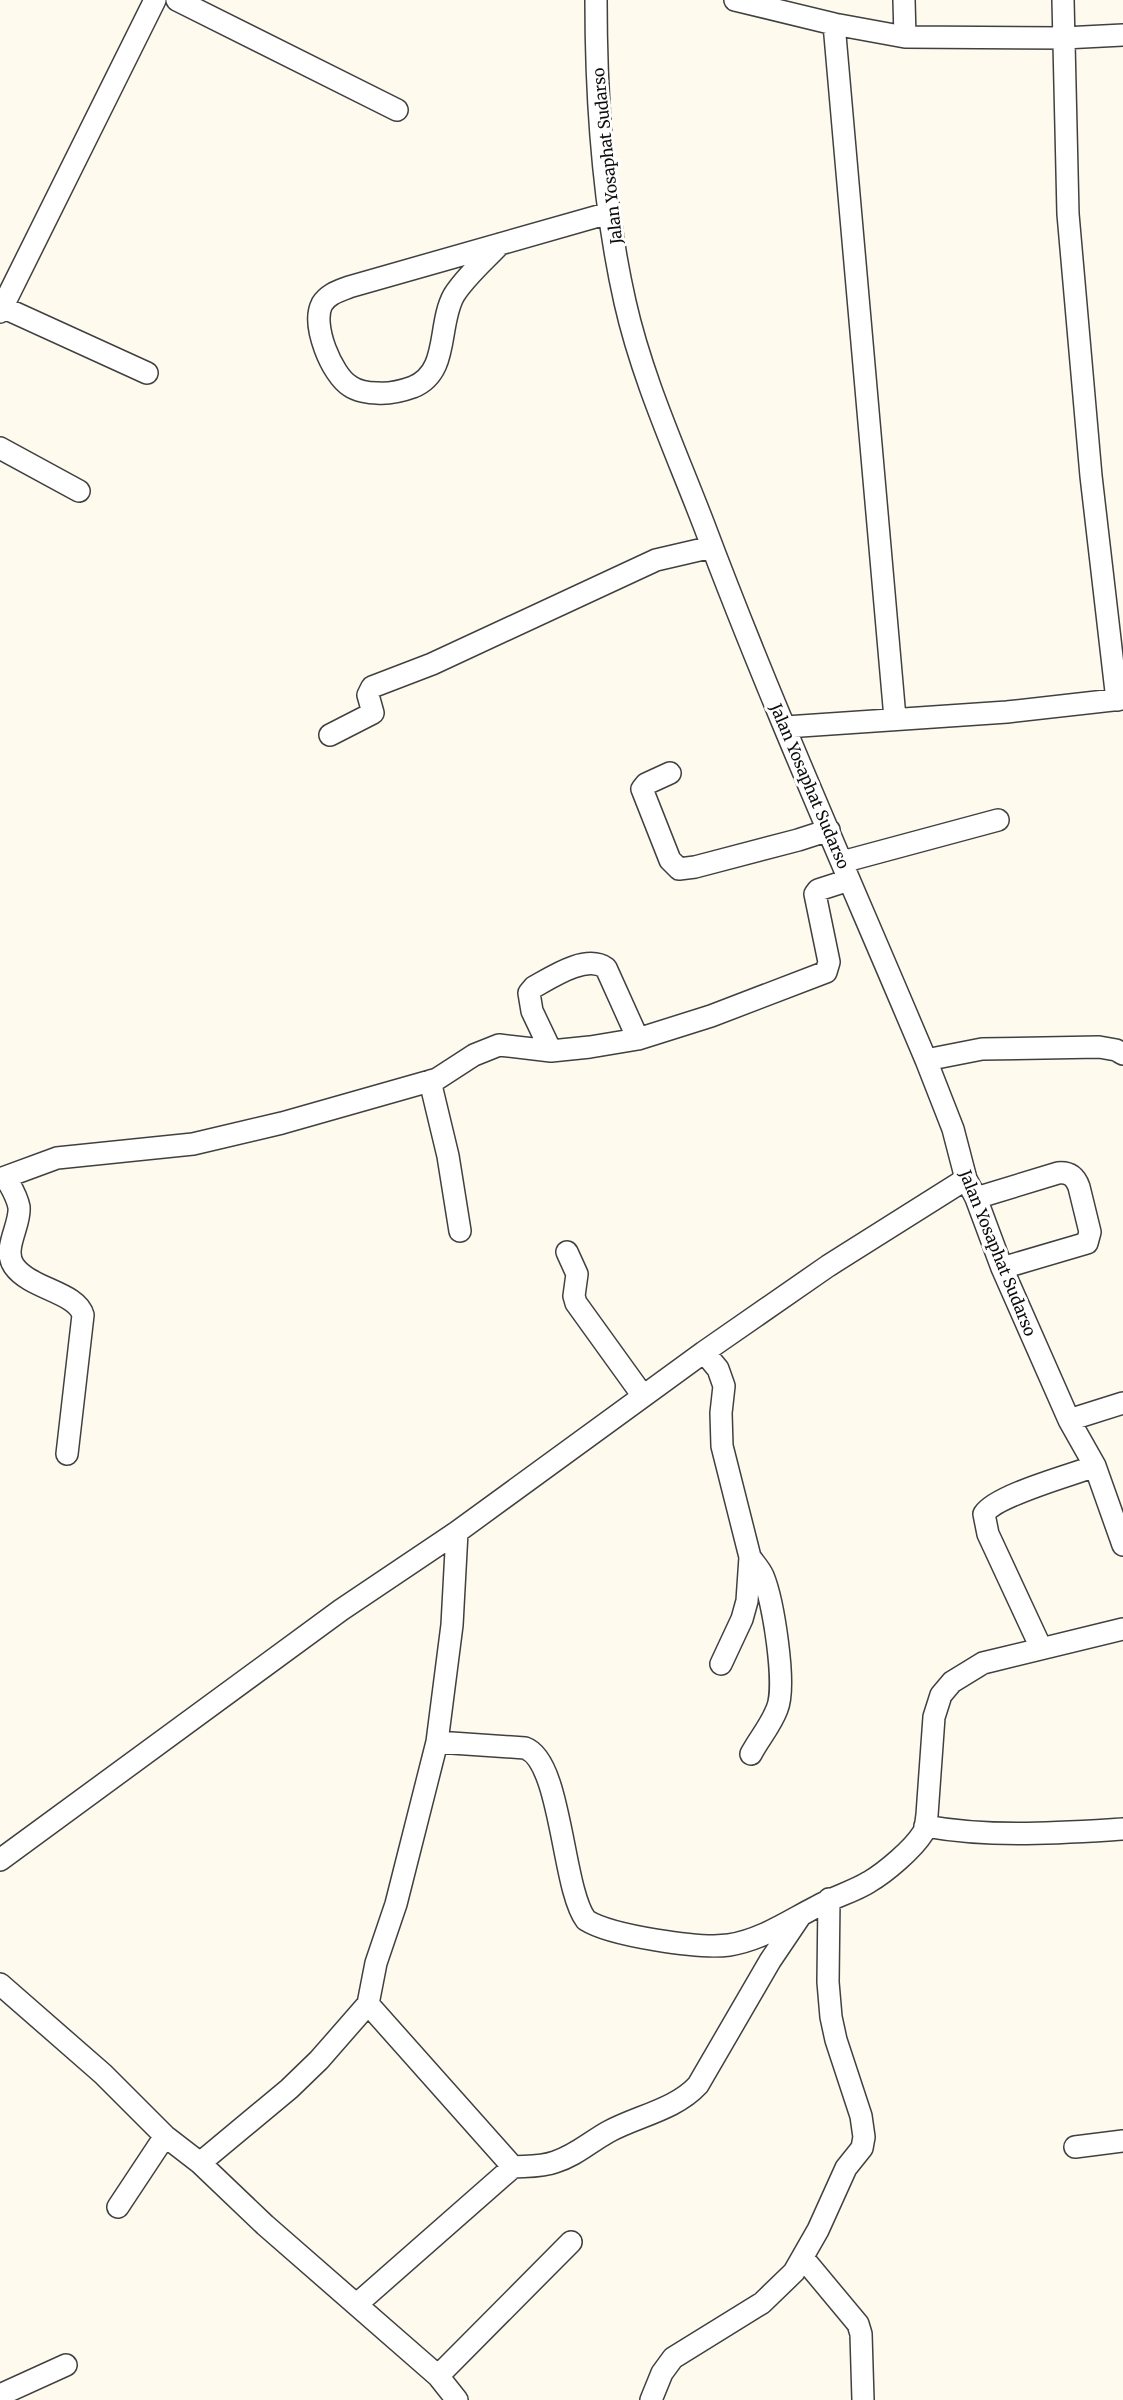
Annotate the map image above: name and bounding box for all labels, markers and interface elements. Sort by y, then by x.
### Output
street label: Jalan Yosaphat Sudarso [588,67,626,246]
street label: Jalan Yosaphat Sudarso [766,700,854,872]
street label: Jalan Yosaphat Sudarso [955,1166,1041,1339]

